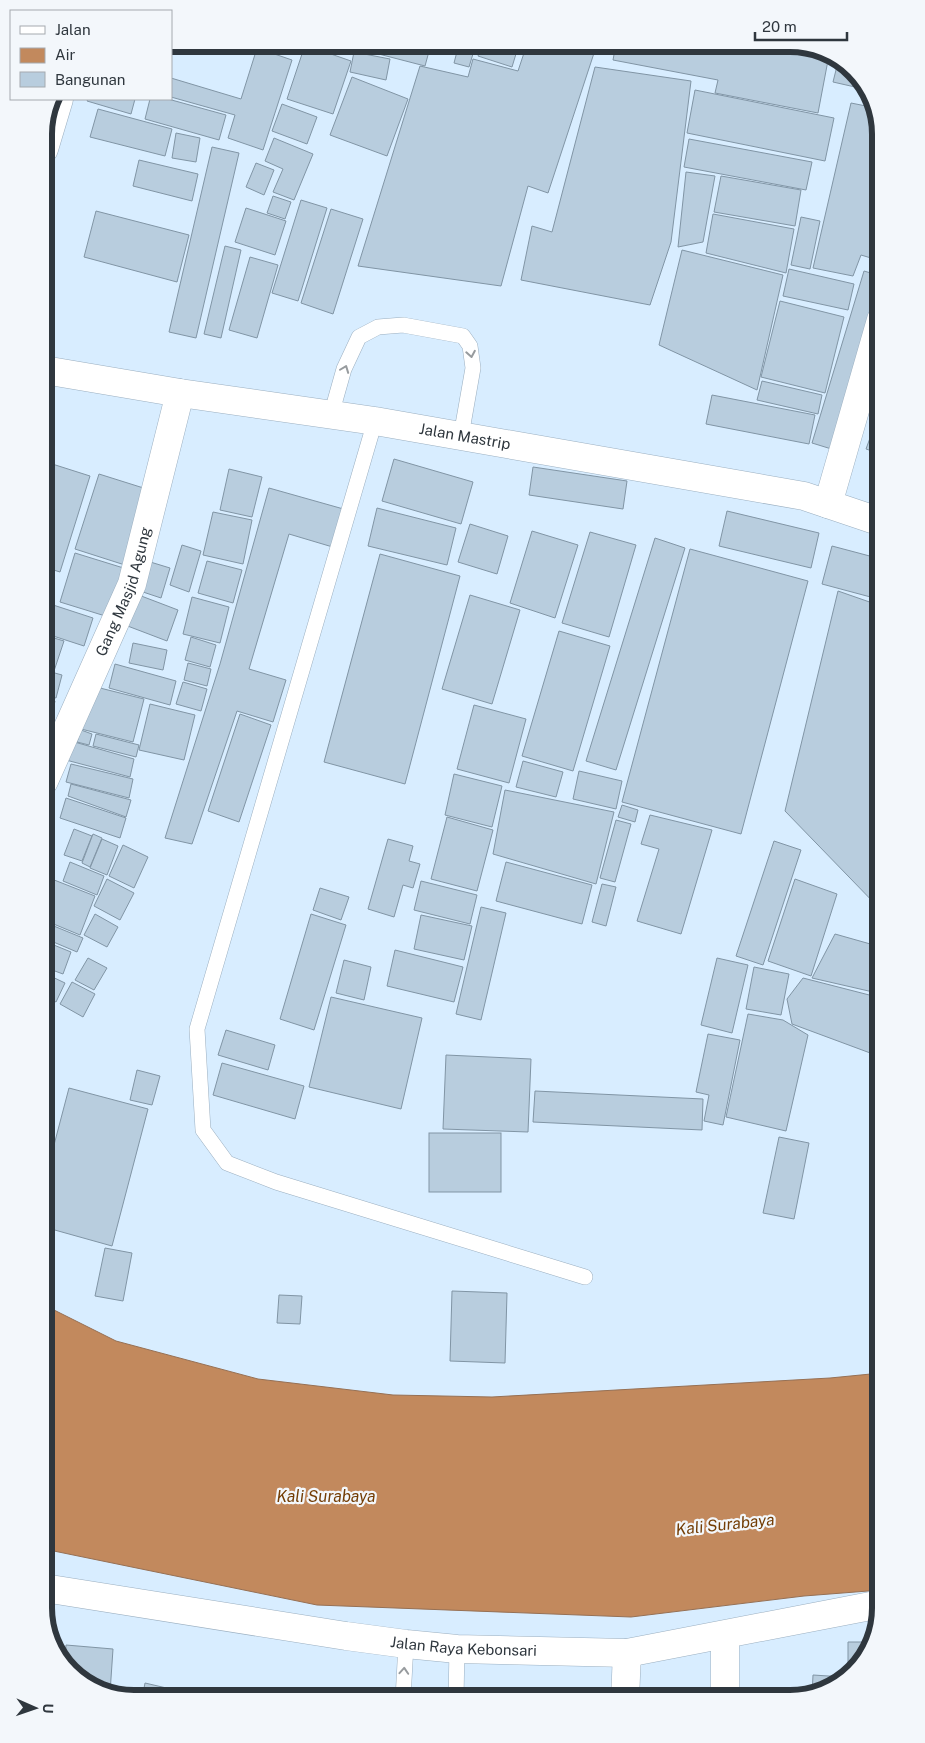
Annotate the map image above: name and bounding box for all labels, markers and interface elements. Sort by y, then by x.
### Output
legend [10,10,172,100]
scale bar [755,10,848,42]
text: 20 m [762,18,797,35]
text: Jalan [55,21,91,38]
text: Air [55,46,75,63]
text: Bangunan [55,71,126,88]
one-way arrow [465,349,476,358]
one-way arrow [339,365,349,374]
street label: Jalan Mastrip [418,420,512,453]
street label: Gang Masjid Agung [92,525,154,659]
water label: Kali Surabaya [276,1487,376,1506]
water label: Kali Surabaya [675,1510,775,1539]
street label: Jalan Raya Kebonsari [389,1633,537,1659]
one-way arrow [399,1667,410,1675]
north arrow [10,1683,60,1733]
text: U [40,1703,56,1714]

